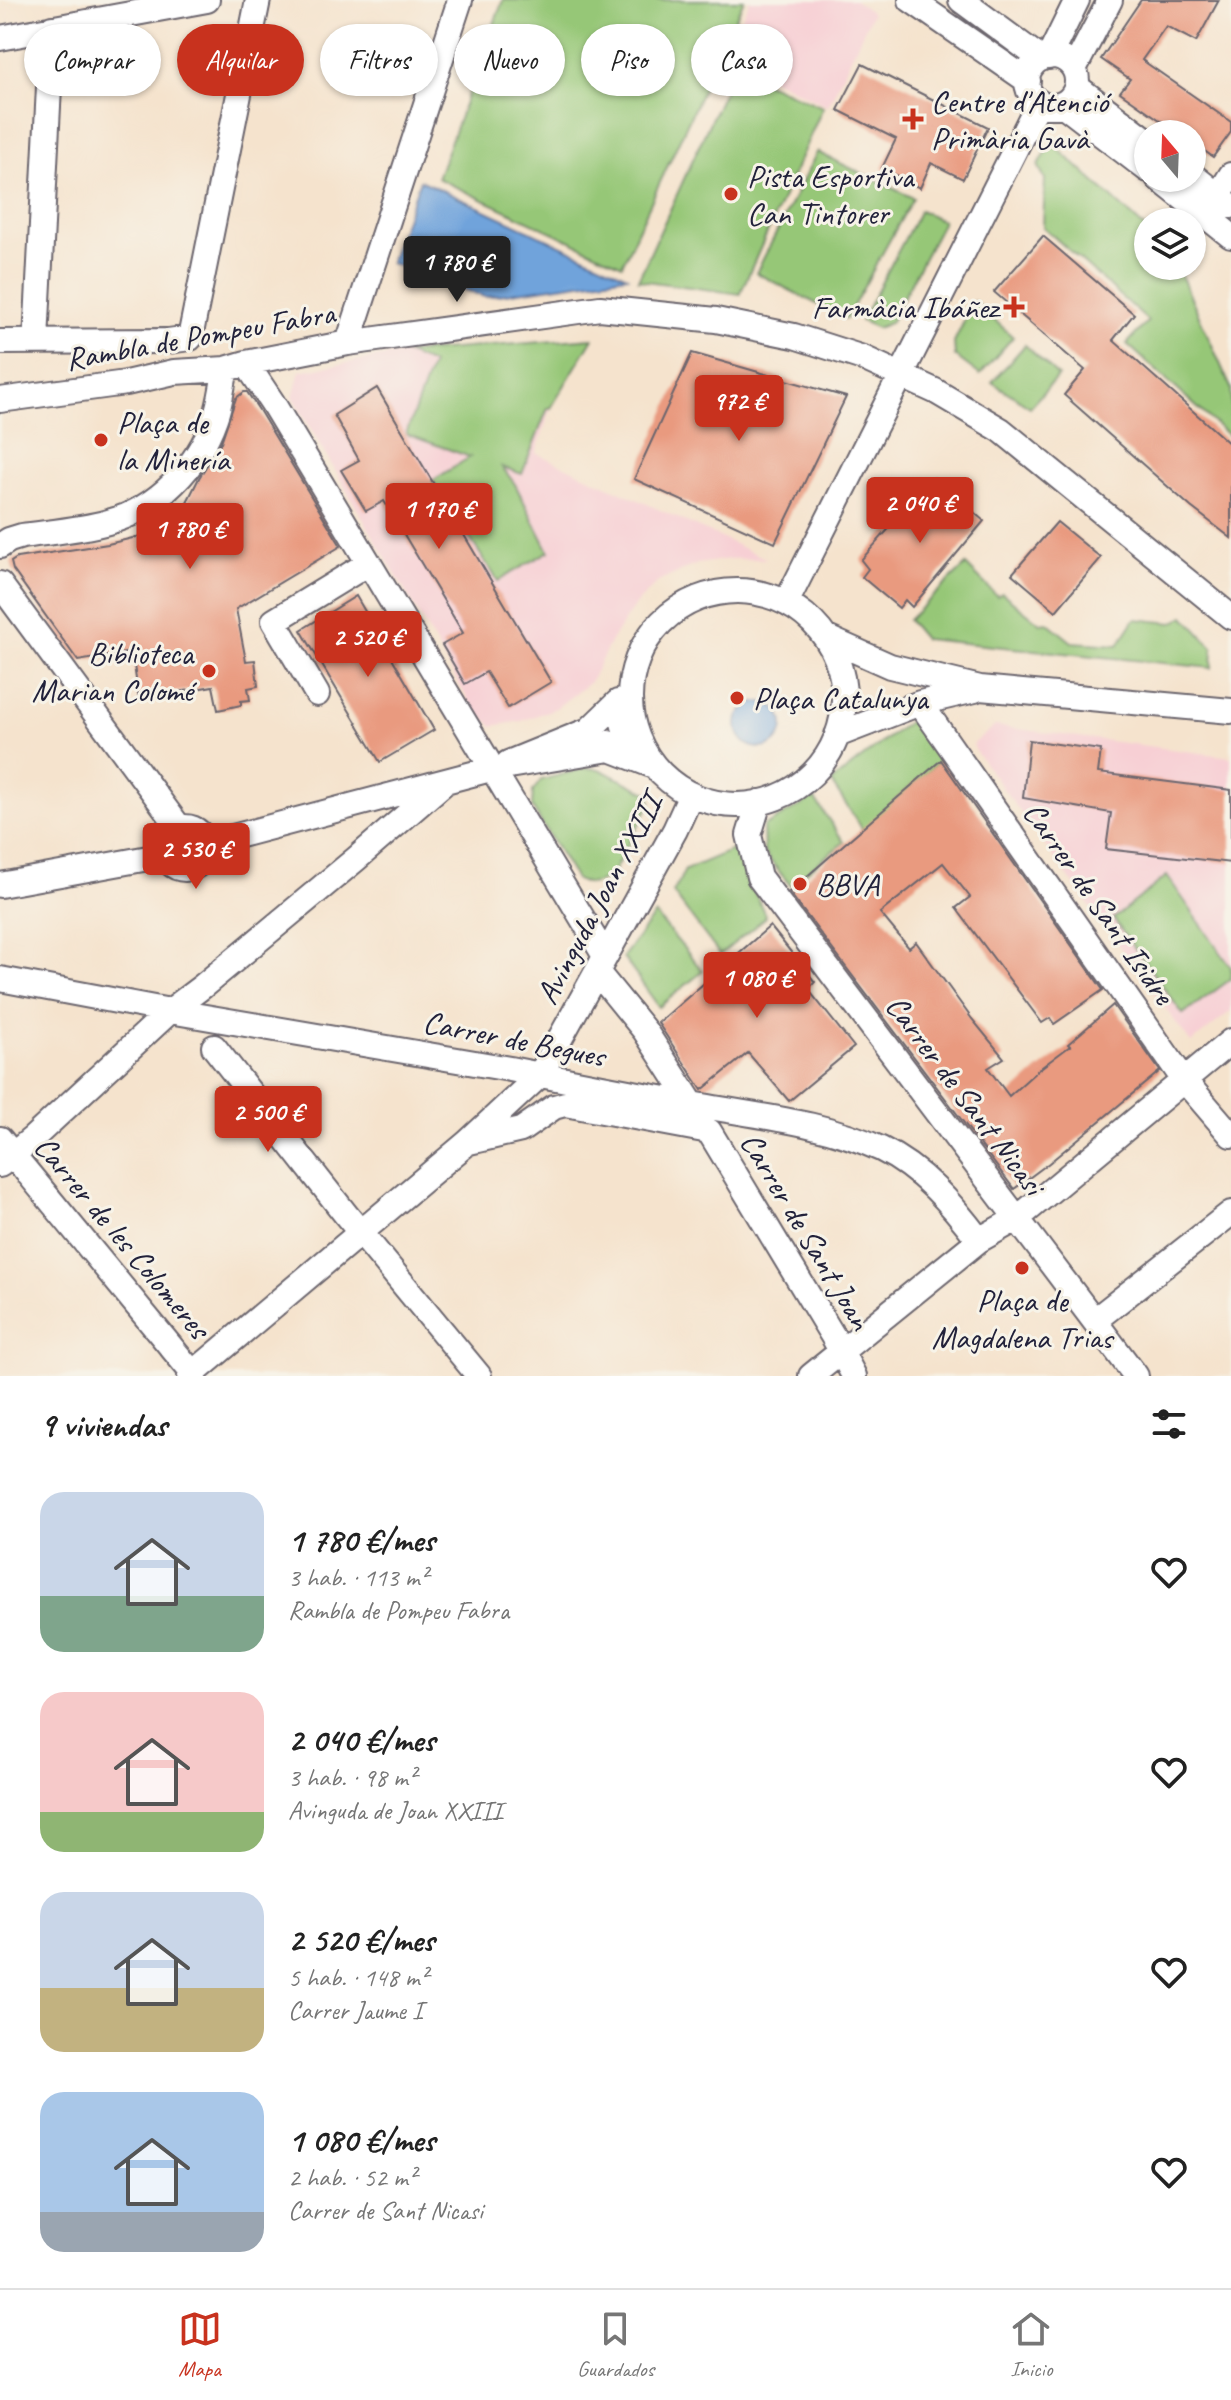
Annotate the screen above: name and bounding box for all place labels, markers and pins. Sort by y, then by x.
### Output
place label: Centre d'Atenció Primària Gavà [931,81,1113,159]
marker: Centre d'Atenció Primària Gavà [902,108,924,130]
place label: Pista Esportiva Can Tintorer [747,156,915,234]
marker: Pista Esportiva Can Tintorer [722,185,740,203]
pin: 1 780 € [383,236,531,304]
place label: Farmàcia Ibáñez [812,287,1002,328]
marker: Farmàcia Ibáñez [1005,298,1023,316]
pin: 972 € [683,375,795,443]
place label: Plaça de la Minería [117,402,231,480]
marker: Plaça de la Minería [92,431,110,449]
pin: 2 040 € [846,477,994,545]
pin: 1 170 € [365,483,513,551]
pin: 1 780 € [116,503,264,571]
pin: 2 520 € [294,611,442,679]
place label: Biblioteca Marian Colomé [32,633,198,711]
marker: Biblioteca Marian Colomé [200,662,218,680]
place label: Plaça Catalunya [753,678,930,719]
marker: Plaça Catalunya [728,689,746,707]
pin: 2 530 € [122,823,270,891]
place label: BBVA [816,864,881,905]
marker: BBVA [791,875,809,893]
pin: 1 080 € [683,952,831,1020]
pin: 2 500 € [194,1086,342,1154]
marker: Plaça de Magdalena Trias [1013,1259,1031,1277]
place label: Plaça de Magdalena Trias [932,1280,1115,1358]

